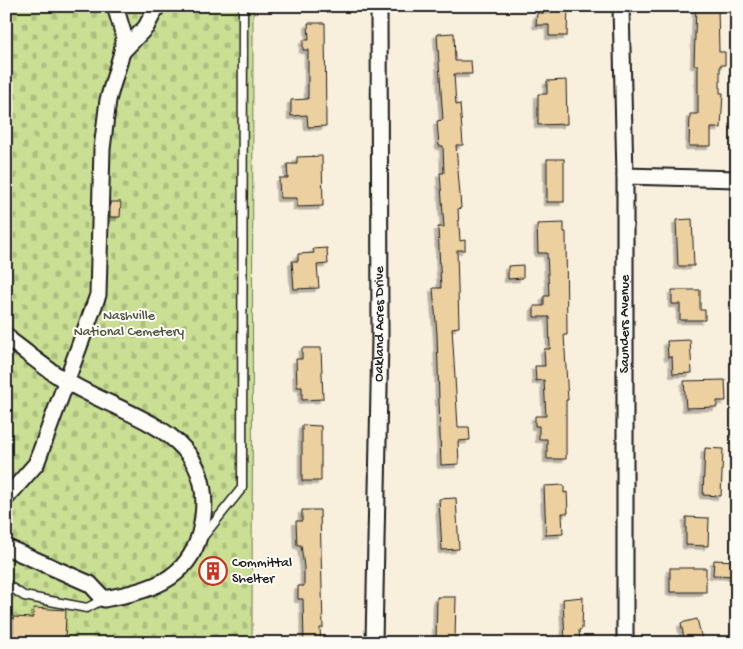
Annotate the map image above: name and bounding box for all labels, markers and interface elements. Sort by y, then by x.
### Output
street label: Oakland Acres Drive [371,265,389,382]
street label: Saunders Avenue [617,274,634,373]
park label: Nashville National Cemetery [74,308,184,341]
place label: Committal Shelter [232,555,292,588]
building icon: Committal Shelter [198,556,228,586]

